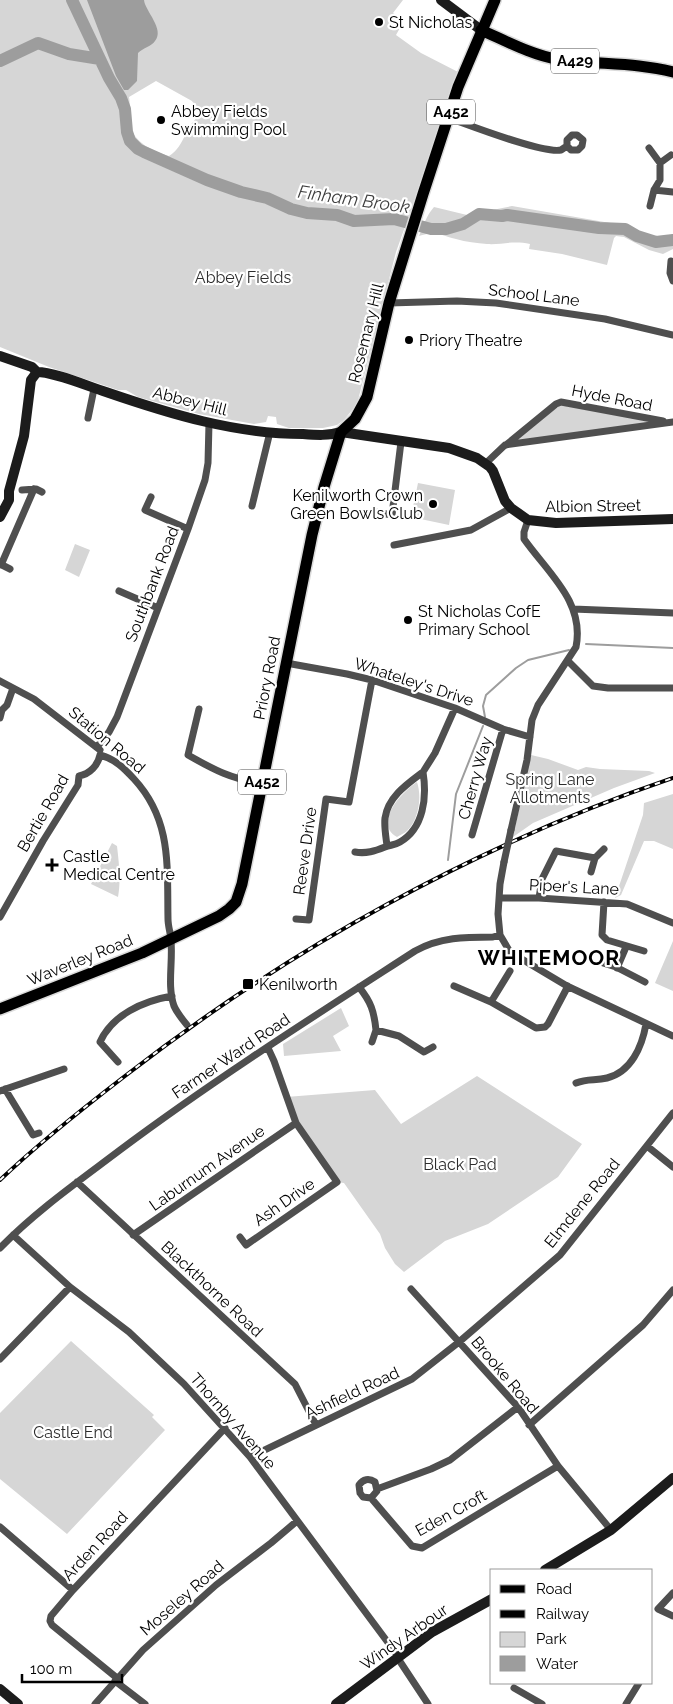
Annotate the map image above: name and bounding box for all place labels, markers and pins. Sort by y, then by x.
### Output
place label: St Nicholas [389,13,473,32]
marker: St Nicholas [373,16,385,28]
place label: Abbey Fields Swimming Pool [171,102,287,139]
marker: Abbey Fields Swimming Pool [155,114,167,126]
place label: Priory Theatre [419,331,522,350]
marker: Priory Theatre [403,334,415,346]
place label: Kenilworth Crown Green Bowls Club [290,486,423,523]
marker: Kenilworth Crown Green Bowls Club [427,498,439,510]
place label: St Nicholas CofE Primary School [418,602,541,639]
marker: St Nicholas CofE Primary School [402,614,414,626]
place label: Castle Medical Centre [63,847,175,884]
marker: Castle Medical Centre [45,858,59,872]
place label: Kenilworth [259,975,338,994]
marker: Kenilworth [241,977,255,991]

